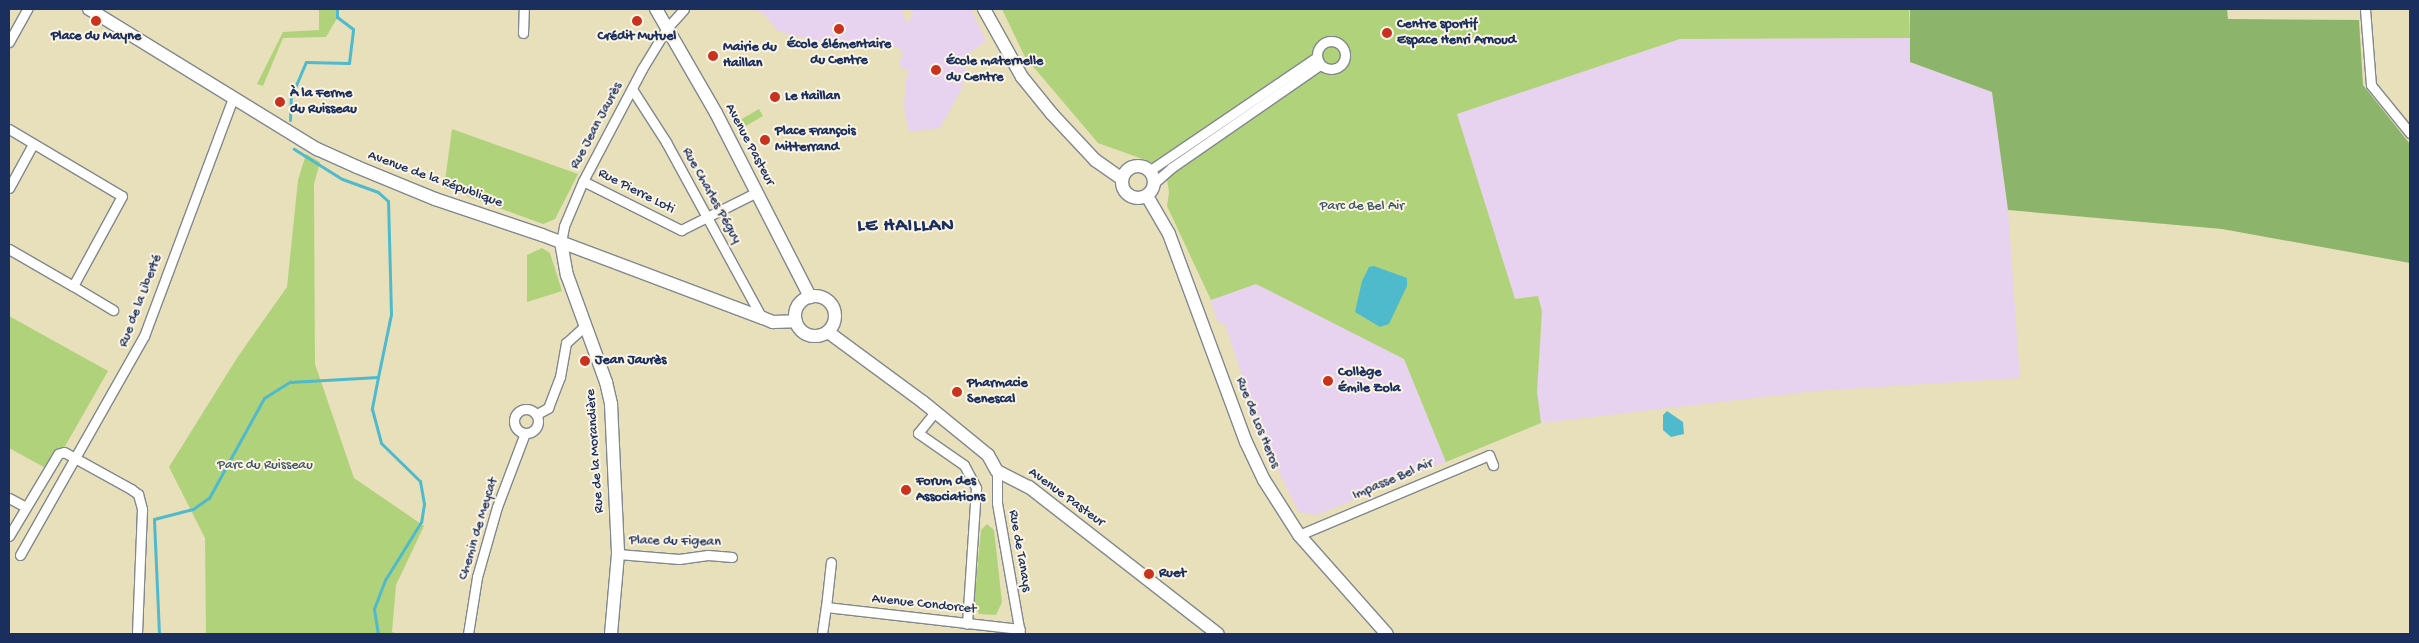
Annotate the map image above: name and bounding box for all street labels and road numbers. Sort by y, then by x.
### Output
street label: Rue Jean Jaurès [567,80,627,172]
street label: Avenue Pasteur [720,101,778,189]
street label: Rue Charles Péguy [678,145,744,247]
street label: Avenue de la République [365,148,505,212]
street label: Rue Pierre Loti [595,165,677,219]
street label: Rue de la Liberté [116,252,166,350]
street label: Rue de Los Heros [1231,375,1283,471]
street label: Rue de la Morandière [583,388,609,514]
street label: Impasse Bel Air [1350,455,1436,505]
street label: Avenue Pasteur [1024,465,1108,531]
street label: Chemin de Meycat [455,476,503,582]
street label: Rue de Tanays [1004,509,1034,593]
street label: Place du Figean [629,533,721,551]
street label: Avenue Condorcet [871,591,977,619]

